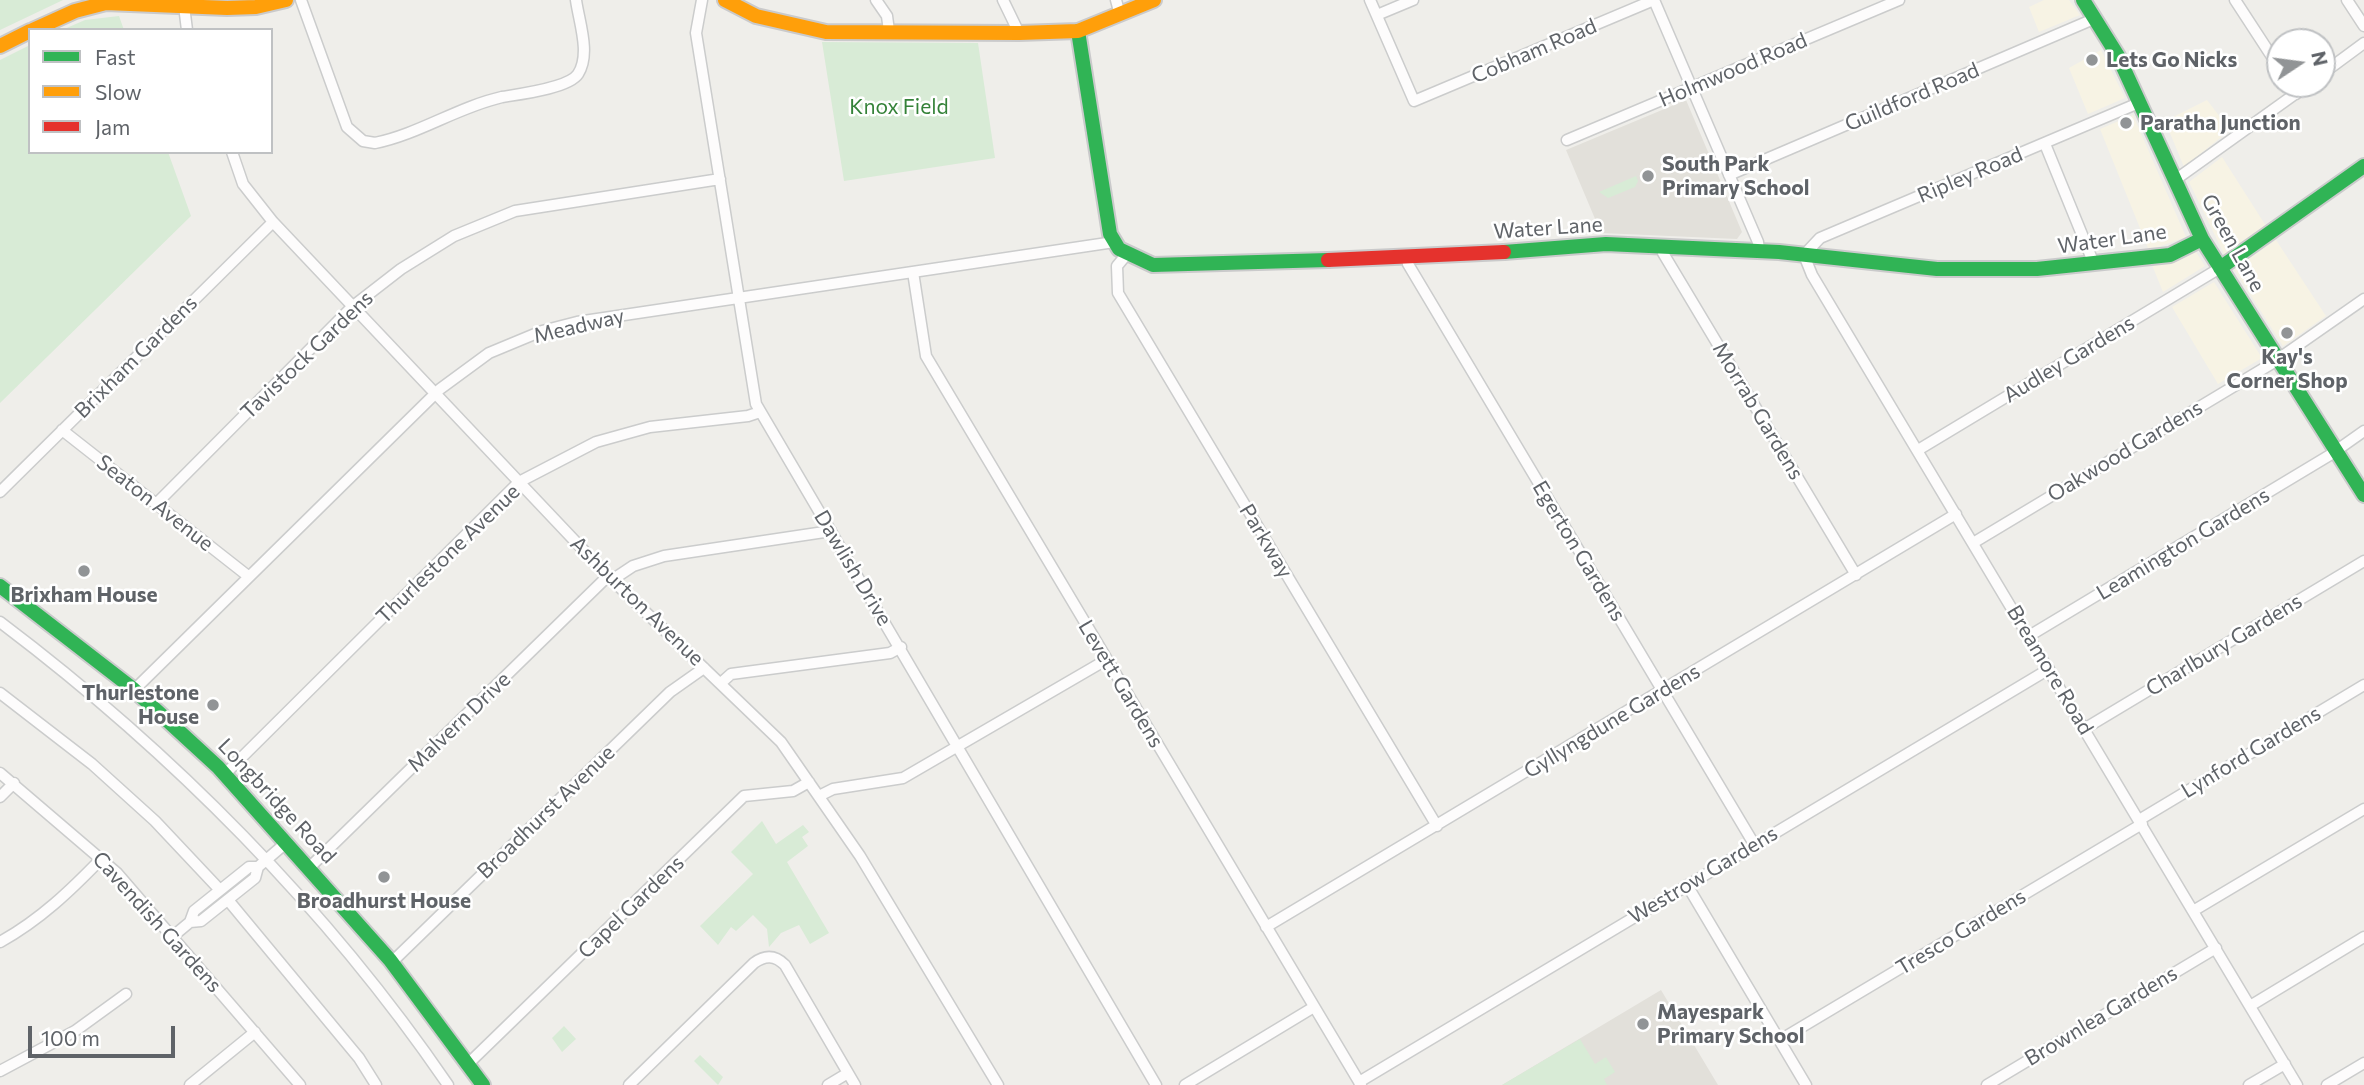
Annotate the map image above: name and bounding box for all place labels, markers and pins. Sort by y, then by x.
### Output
place label: Lets Go Nicks [2106,47,2237,73]
marker: Lets Go Nicks [2084,52,2100,68]
place label: Paratha Junction [2140,110,2301,136]
marker: Paratha Junction [2118,115,2134,131]
place label: South Park Primary School [1662,151,1809,201]
marker: South Park Primary School [1640,168,1656,184]
marker: Kay's Corner Shop [2279,325,2295,341]
place label: Kay's Corner Shop [2226,344,2348,394]
marker: Brixham House [76,563,92,579]
place label: Brixham House [11,582,157,608]
place label: Thurlestone House [82,680,199,730]
marker: Thurlestone House [205,697,221,713]
marker: Broadhurst House [376,869,392,885]
place label: Broadhurst House [297,888,471,914]
place label: Mayespark Primary School [1657,999,1804,1049]
marker: Mayespark Primary School [1635,1016,1651,1032]

